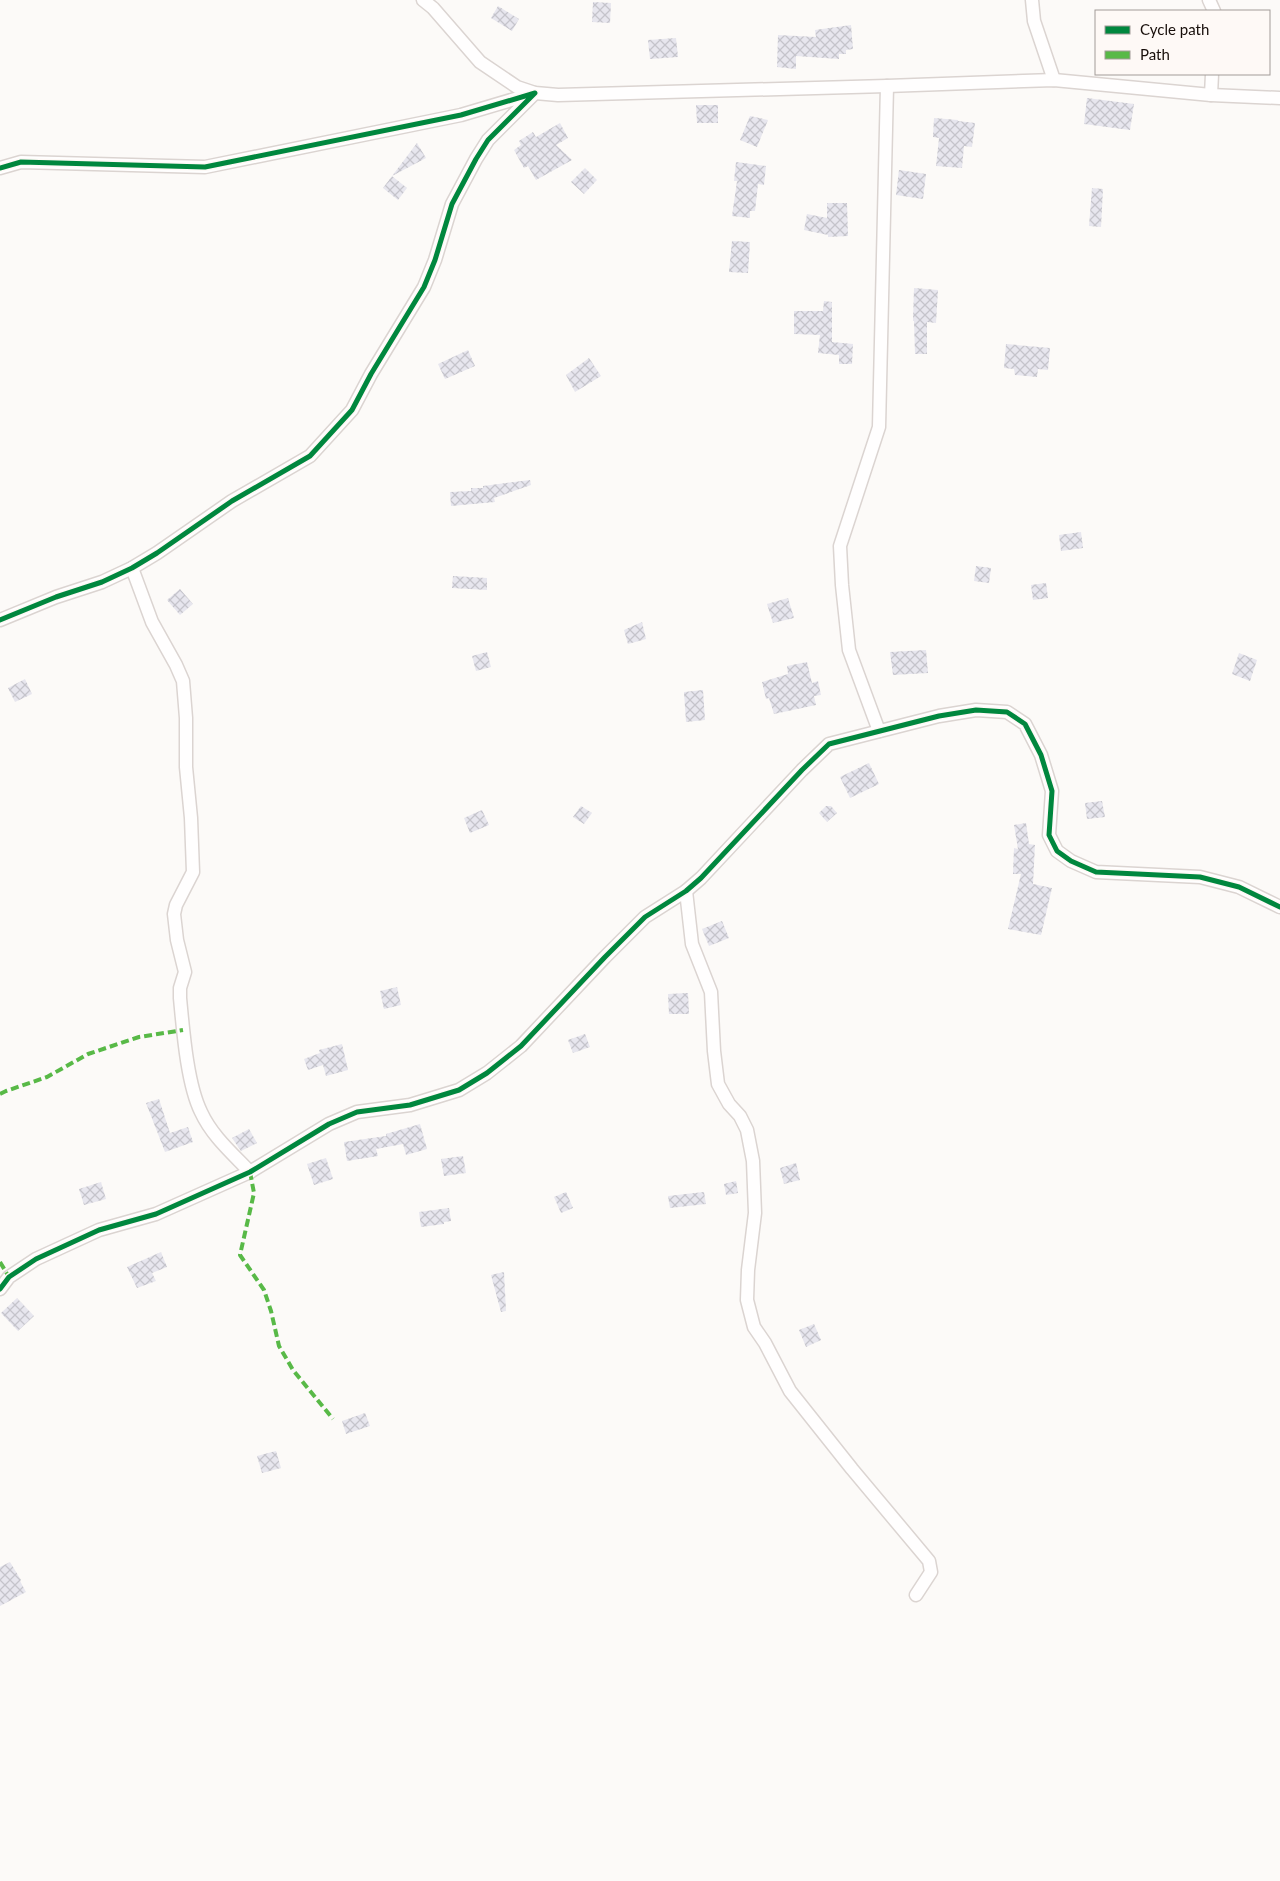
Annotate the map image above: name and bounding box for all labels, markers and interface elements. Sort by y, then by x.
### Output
legend [1095,10,1270,75]
text: Cycle path [1140,20,1209,38]
text: Path [1140,45,1170,63]

